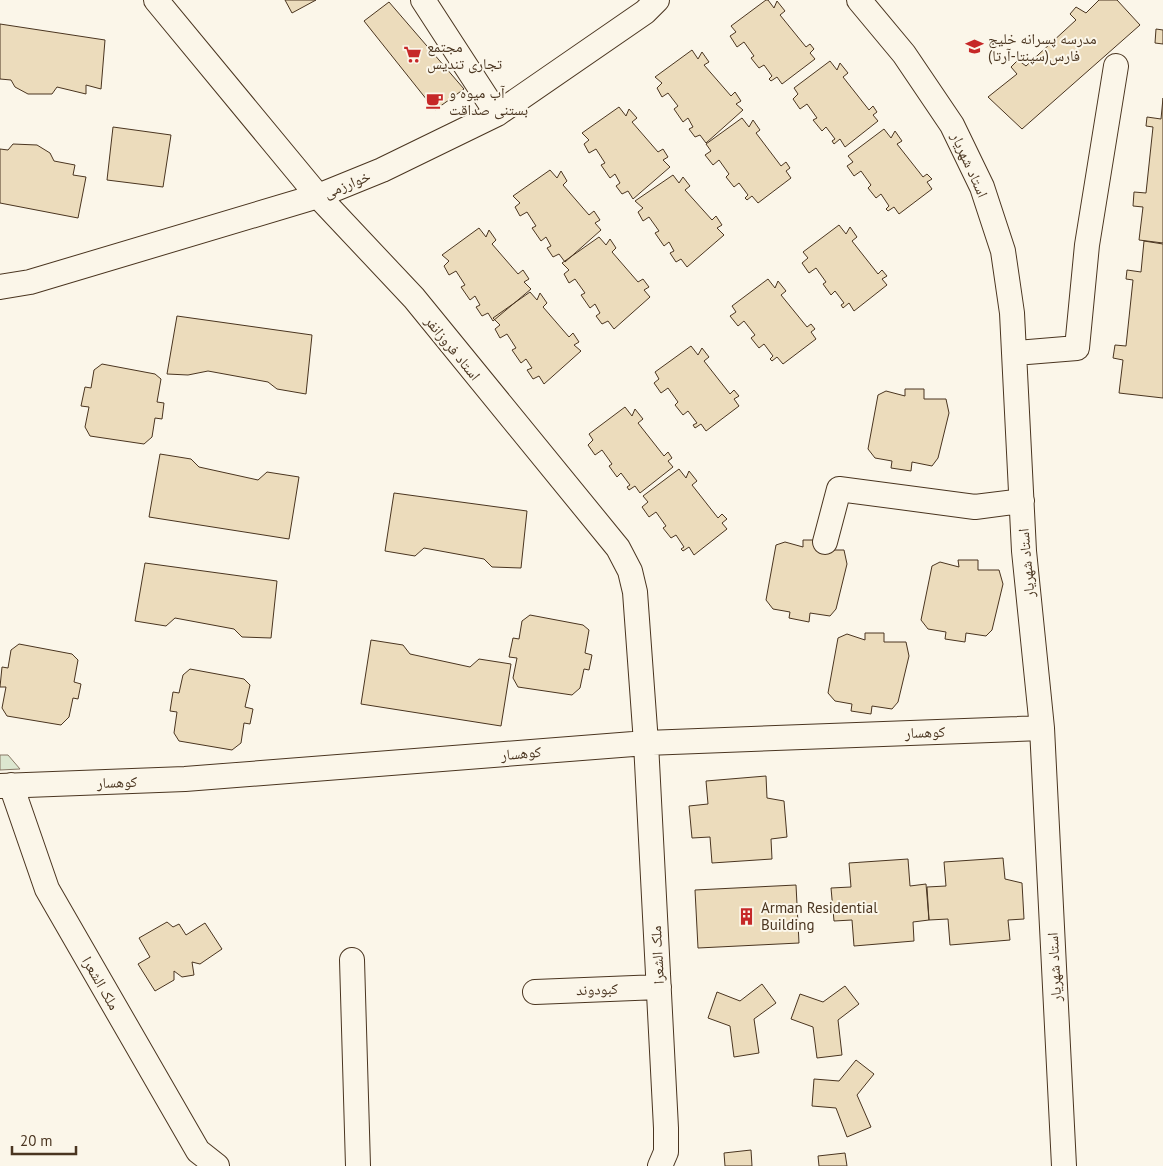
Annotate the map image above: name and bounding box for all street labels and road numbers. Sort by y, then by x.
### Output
street label: استاد شهریار [947,129,993,200]
street label: خوارزمی [321,166,374,203]
street label: استاد فروزانفر [421,311,485,384]
street label: استاد شهریار [1014,528,1039,599]
street label: کوهسار [903,722,946,742]
street label: کوهسار [499,742,542,764]
street label: کوهسار [95,772,138,792]
street label: ملک الشعرا [646,925,668,985]
street label: استاد شهریار [1043,932,1065,1003]
street label: ملک الشعرا [78,953,124,1013]
street label: کبودوند [576,979,618,999]

